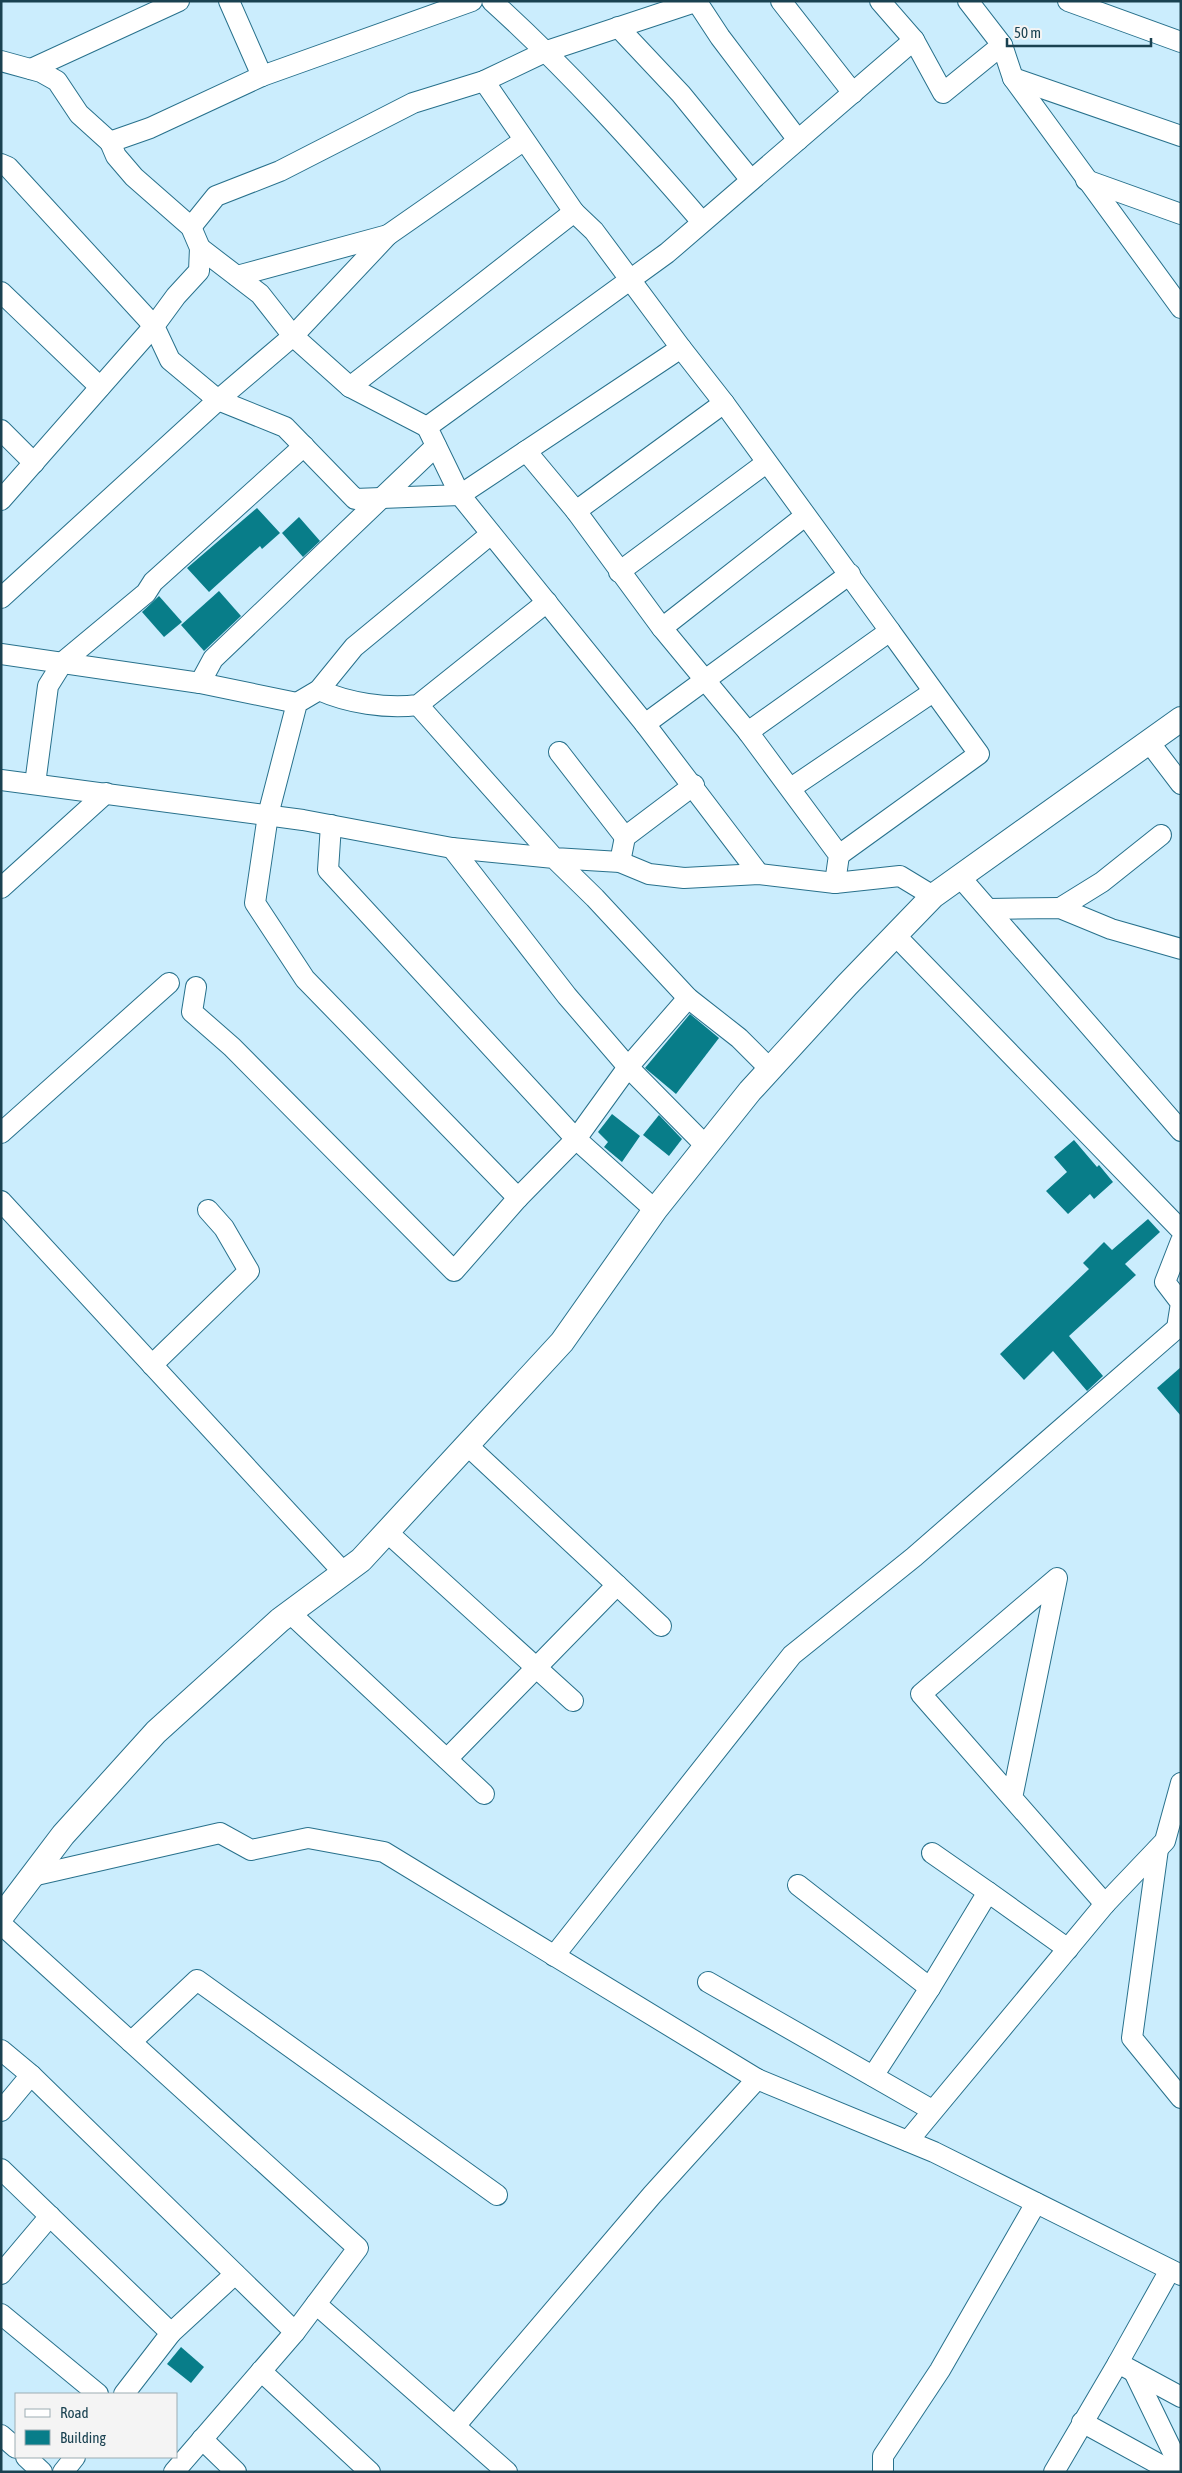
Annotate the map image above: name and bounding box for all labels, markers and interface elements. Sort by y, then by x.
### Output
scale bar [1007,15,1151,47]
text: 50 m [1014,24,1041,41]
legend [15,2393,178,2458]
text: Road [60,2404,89,2421]
text: Building [60,2429,106,2446]

